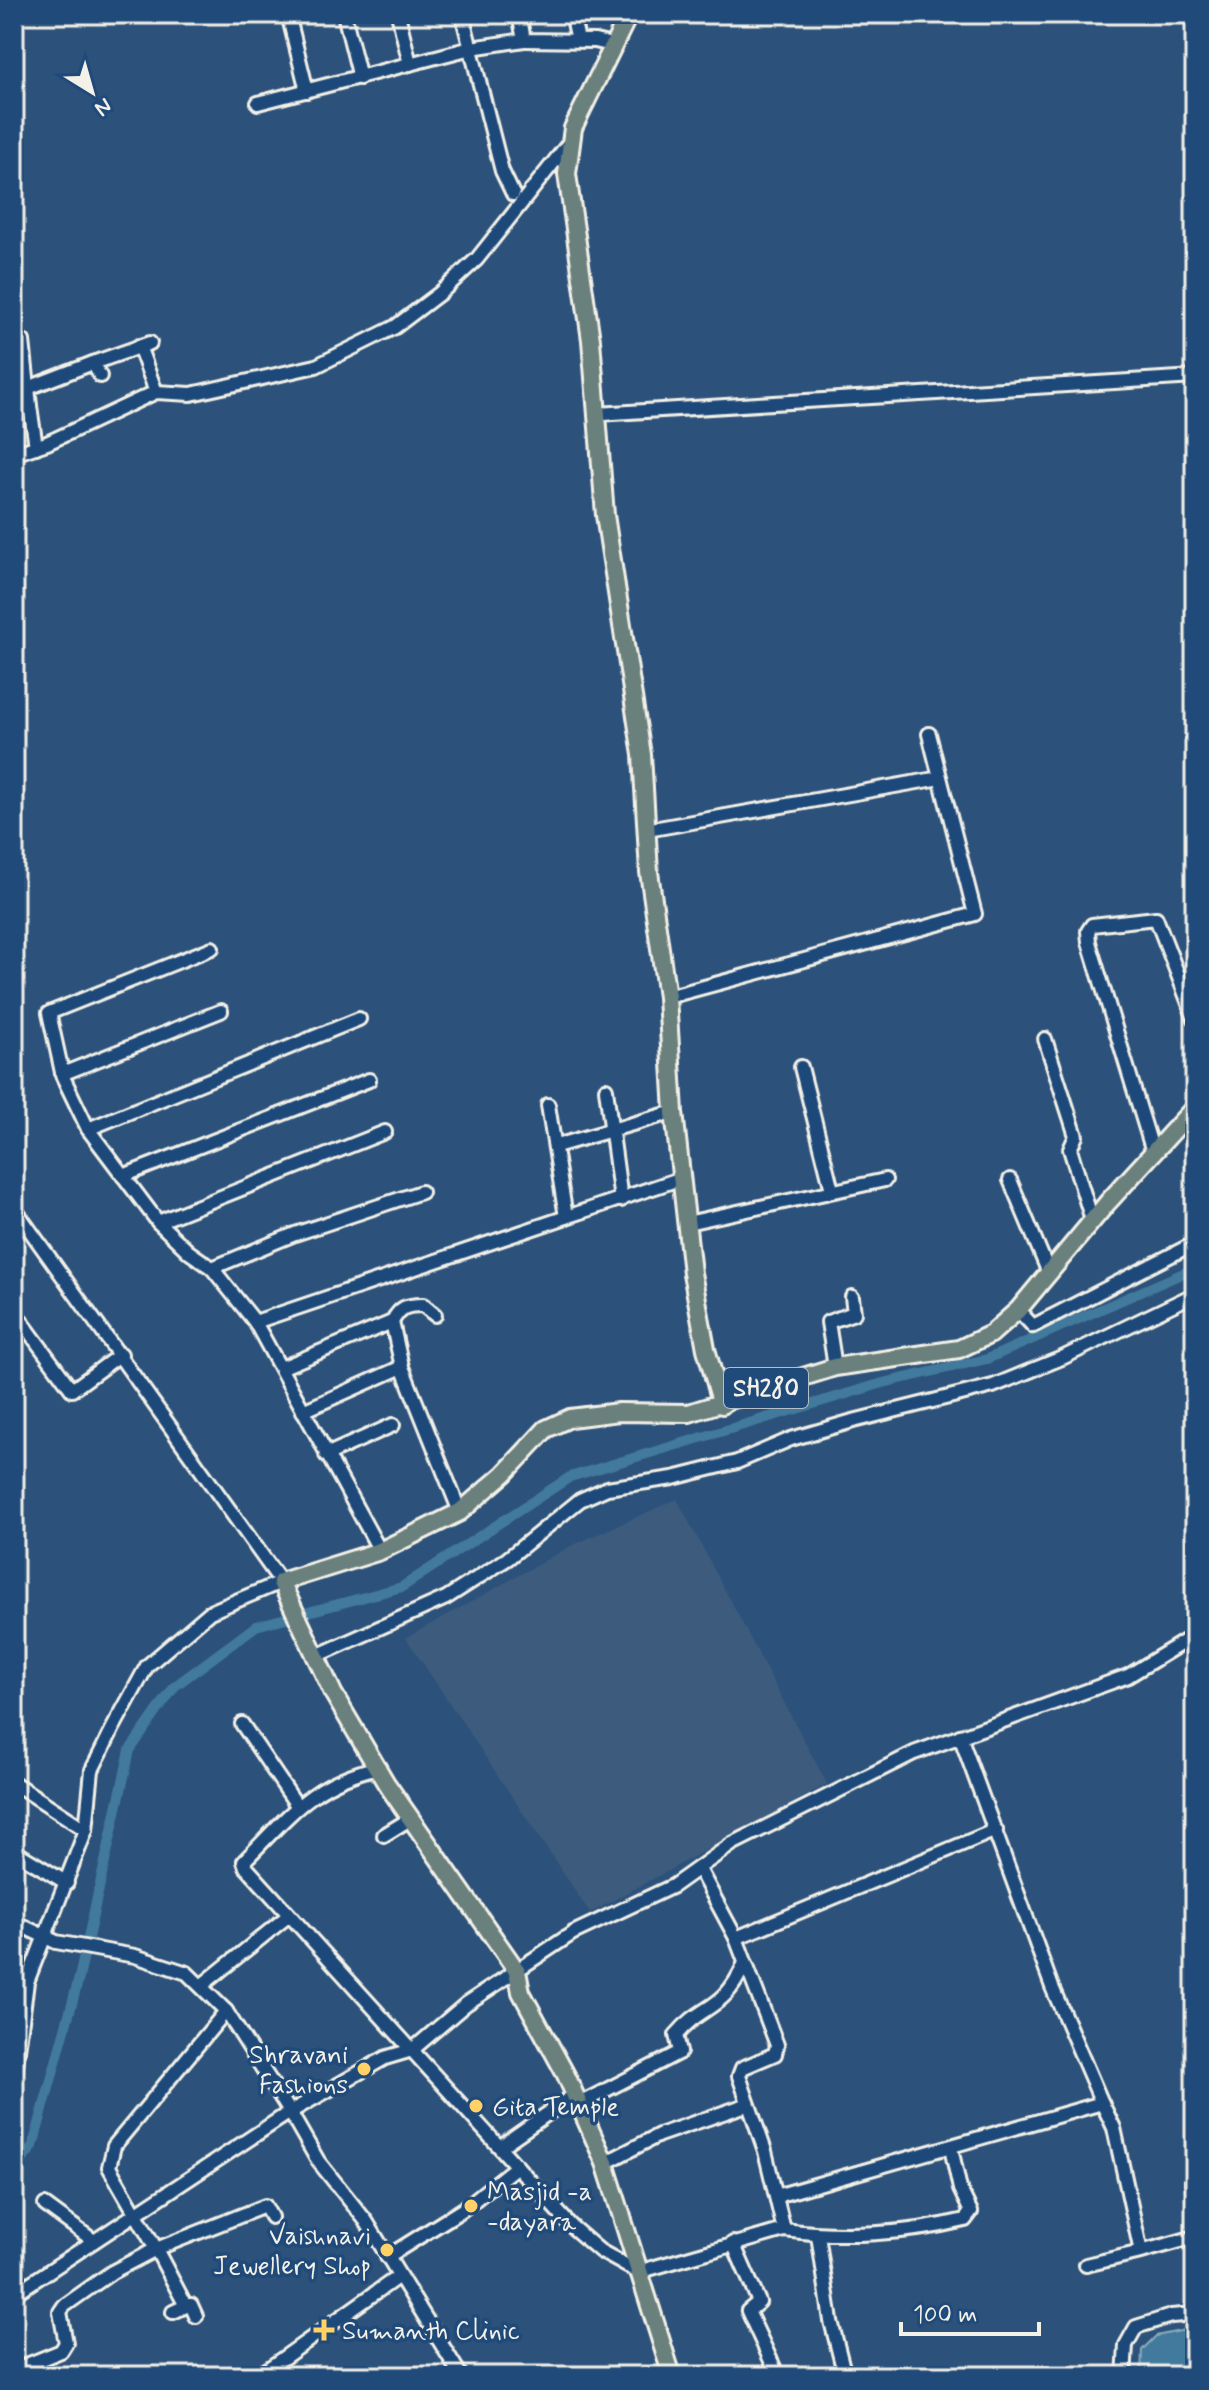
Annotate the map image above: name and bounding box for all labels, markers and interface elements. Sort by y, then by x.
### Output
north arrow [52,52,132,132]
text: N [89,91,117,122]
road number: SH280 [724,1368,808,1408]
place label: Shravani Fashions [249,2039,348,2103]
marker: Shravani Fashions [355,2060,373,2078]
place label: Gita Temple [492,2091,619,2125]
marker: Gita Temple [467,2097,485,2115]
place label: Masjid -a -dayara [487,2176,592,2240]
marker: Masjid -a -dayara [462,2197,480,2215]
place label: Vaishnavi Jewellery Shop [213,2220,371,2284]
marker: Vaishnavi Jewellery Shop [378,2241,396,2259]
scale bar [901,2286,1039,2336]
text: 100 m [913,2300,977,2331]
place label: Sumanth Clinic [342,2315,520,2349]
marker: Sumanth Clinic [313,2319,335,2341]

